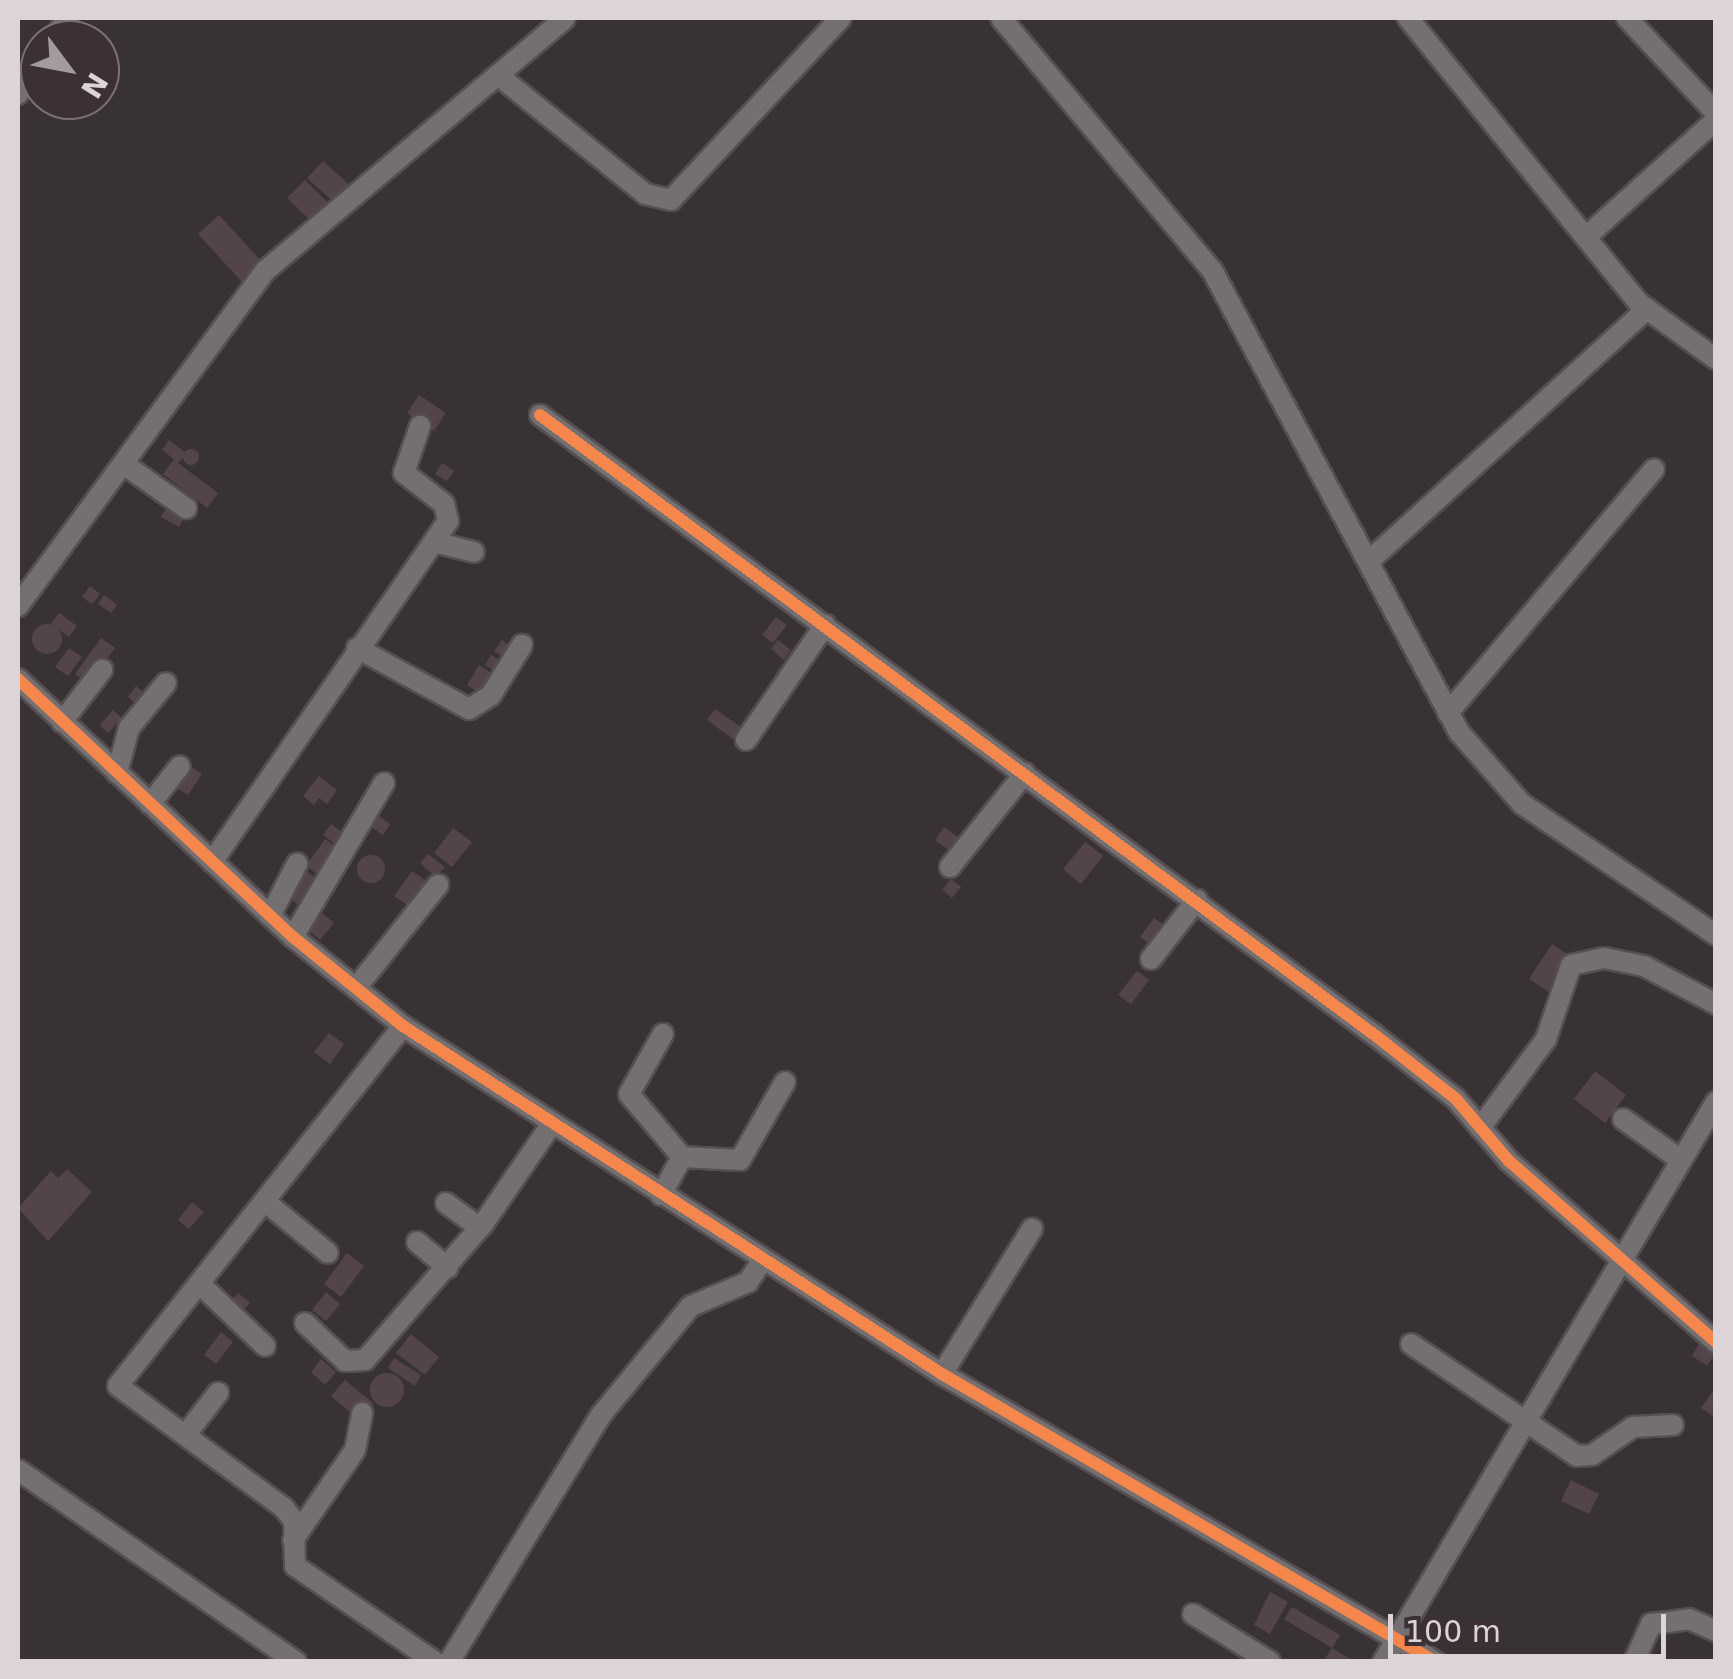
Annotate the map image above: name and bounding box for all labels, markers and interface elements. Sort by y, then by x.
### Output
north arrow [20,20,120,120]
text: N [74,66,114,104]
scale bar [1393,1594,1670,1656]
text: 100 m [1405,1614,1501,1649]

